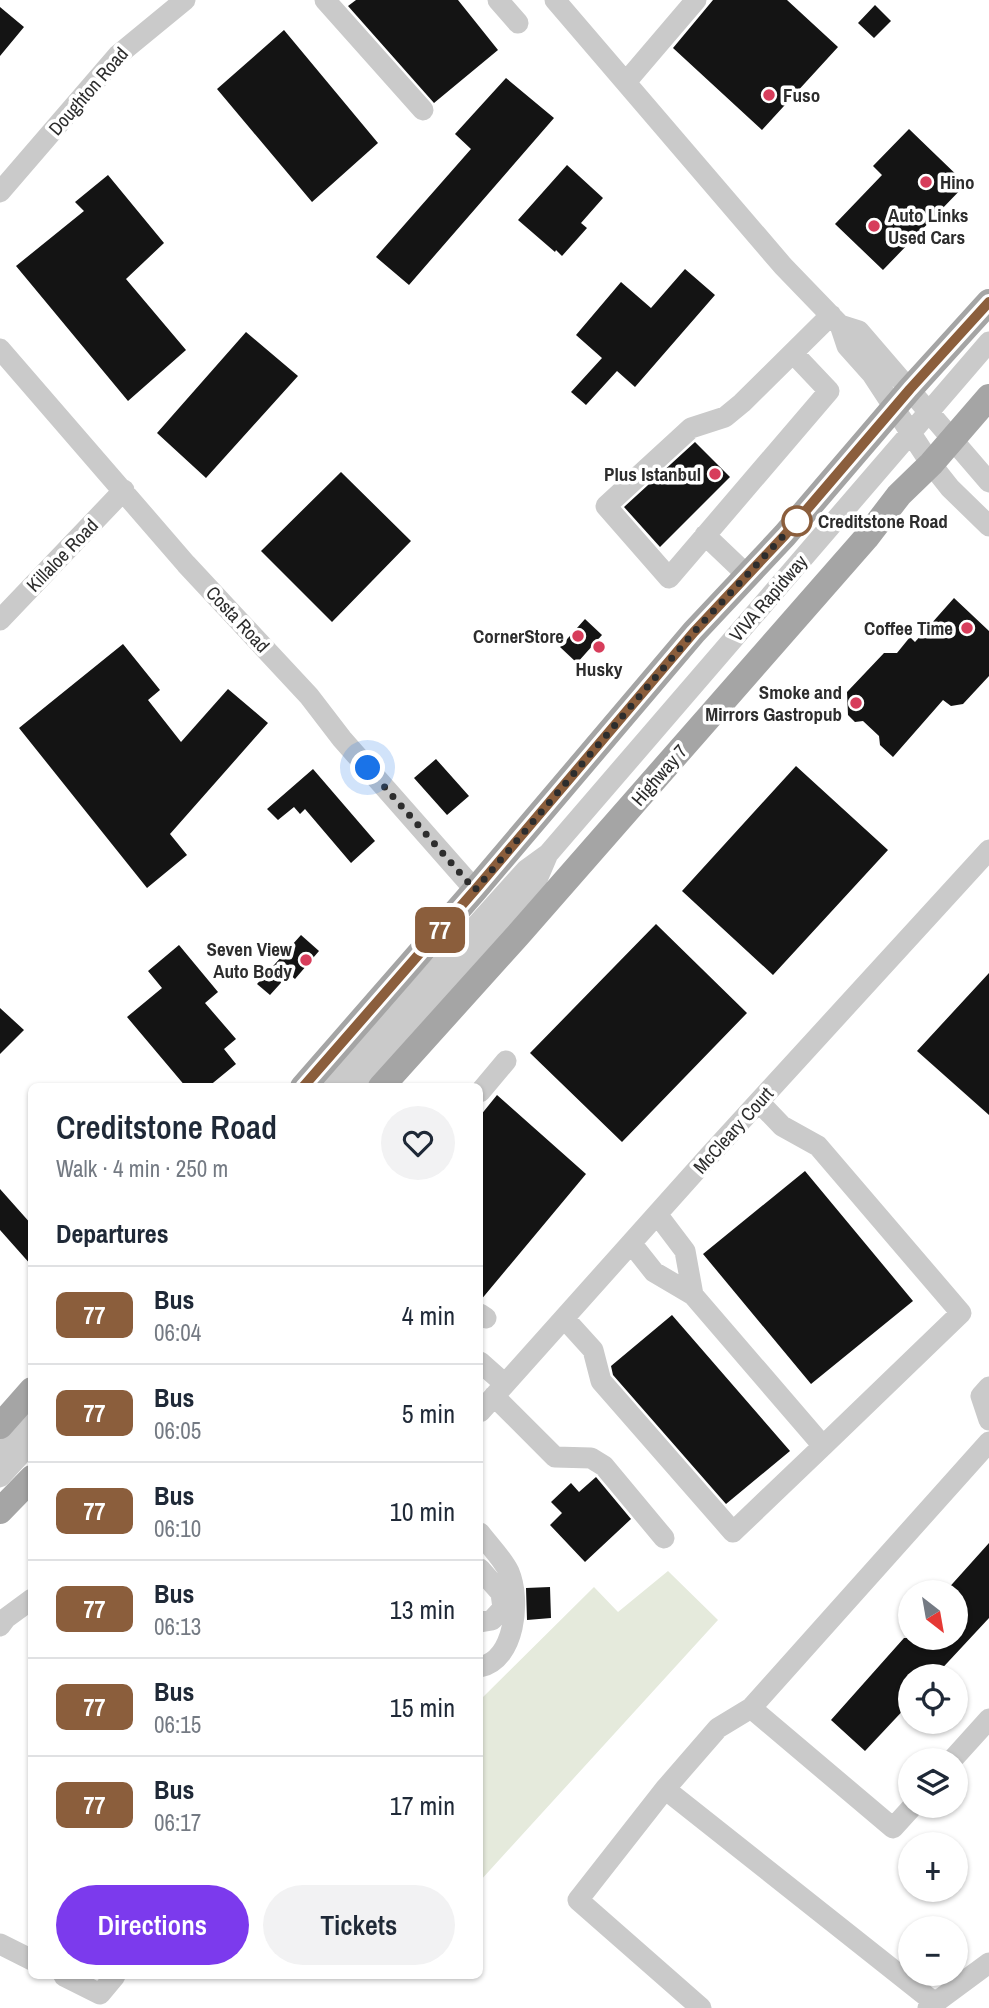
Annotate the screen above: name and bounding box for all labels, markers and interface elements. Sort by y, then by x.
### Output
street label: Doughton Road [42,41,134,141]
place label: Fuso [783,82,820,108]
marker: Fuso [761,87,777,103]
place label: Hino [940,169,975,195]
marker: Hino [918,174,934,190]
place label: Auto Links Used Cars [888,202,969,250]
marker: Auto Links Used Cars [866,218,882,234]
place label: Plus Istanbul [604,461,701,487]
marker: Plus Istanbul [707,466,723,482]
marker: Creditstone Road [782,506,812,536]
place label: Creditstone Road [818,508,948,534]
street label: Killaloe Road [20,513,104,597]
street label: VIVA Rapidway [723,549,813,647]
street label: Costa Road [200,580,276,658]
place label: Coffee Time [864,615,953,641]
marker: Coffee Time [959,620,975,636]
place label: CornerStore [473,623,564,649]
marker: CornerStore [570,628,586,644]
marker: Husky [591,639,607,655]
place label: Husky [576,656,623,682]
place label: Smoke and Mirrors Gastropub [705,679,842,727]
marker: Smoke and Mirrors Gastropub [848,695,864,711]
street label: Highway 7 [625,738,693,811]
your location [350,750,385,785]
line badge: 77 [408,907,472,953]
text: 77 [429,914,451,946]
place label: Seven View Auto Body [207,936,293,984]
marker: Seven View Auto Body [298,952,314,968]
street label: McCleary Court [687,1081,779,1179]
text: Creditstone Road [56,1105,277,1149]
button: heart [381,1106,455,1180]
text: Walk · 4 min · 250 m [56,1153,228,1184]
text: Departures [56,1216,169,1251]
text: Bus [154,1282,194,1317]
text: 4 min [402,1298,455,1333]
text: 77 [84,1299,105,1331]
text: 06:04 [154,1317,201,1348]
text: Bus [154,1380,194,1415]
text: 5 min [402,1396,455,1431]
text: 77 [84,1397,105,1429]
text: 06:05 [154,1415,201,1446]
text: Bus [154,1478,194,1513]
text: 10 min [390,1494,455,1529]
text: 77 [84,1495,105,1527]
text: 06:10 [154,1513,201,1544]
text: Bus [154,1576,194,1611]
north arrow [898,1580,968,1650]
map controls [898,1580,968,1986]
text: 13 min [390,1592,455,1627]
text: 77 [84,1593,105,1625]
text: 06:13 [154,1611,201,1642]
button: locate [898,1664,968,1734]
text: Bus [154,1674,194,1709]
text: 15 min [390,1690,455,1725]
text: 77 [84,1691,105,1723]
text: 06:15 [154,1709,201,1740]
button: layers [898,1748,968,1818]
text: Bus [154,1772,194,1807]
text: 17 min [390,1788,455,1823]
text: 77 [84,1789,105,1821]
text: 06:17 [154,1807,201,1838]
button: + [898,1832,968,1902]
button: Directions [56,1885,249,1965]
button: Tickets [263,1885,455,1965]
button: − [898,1916,968,1986]

